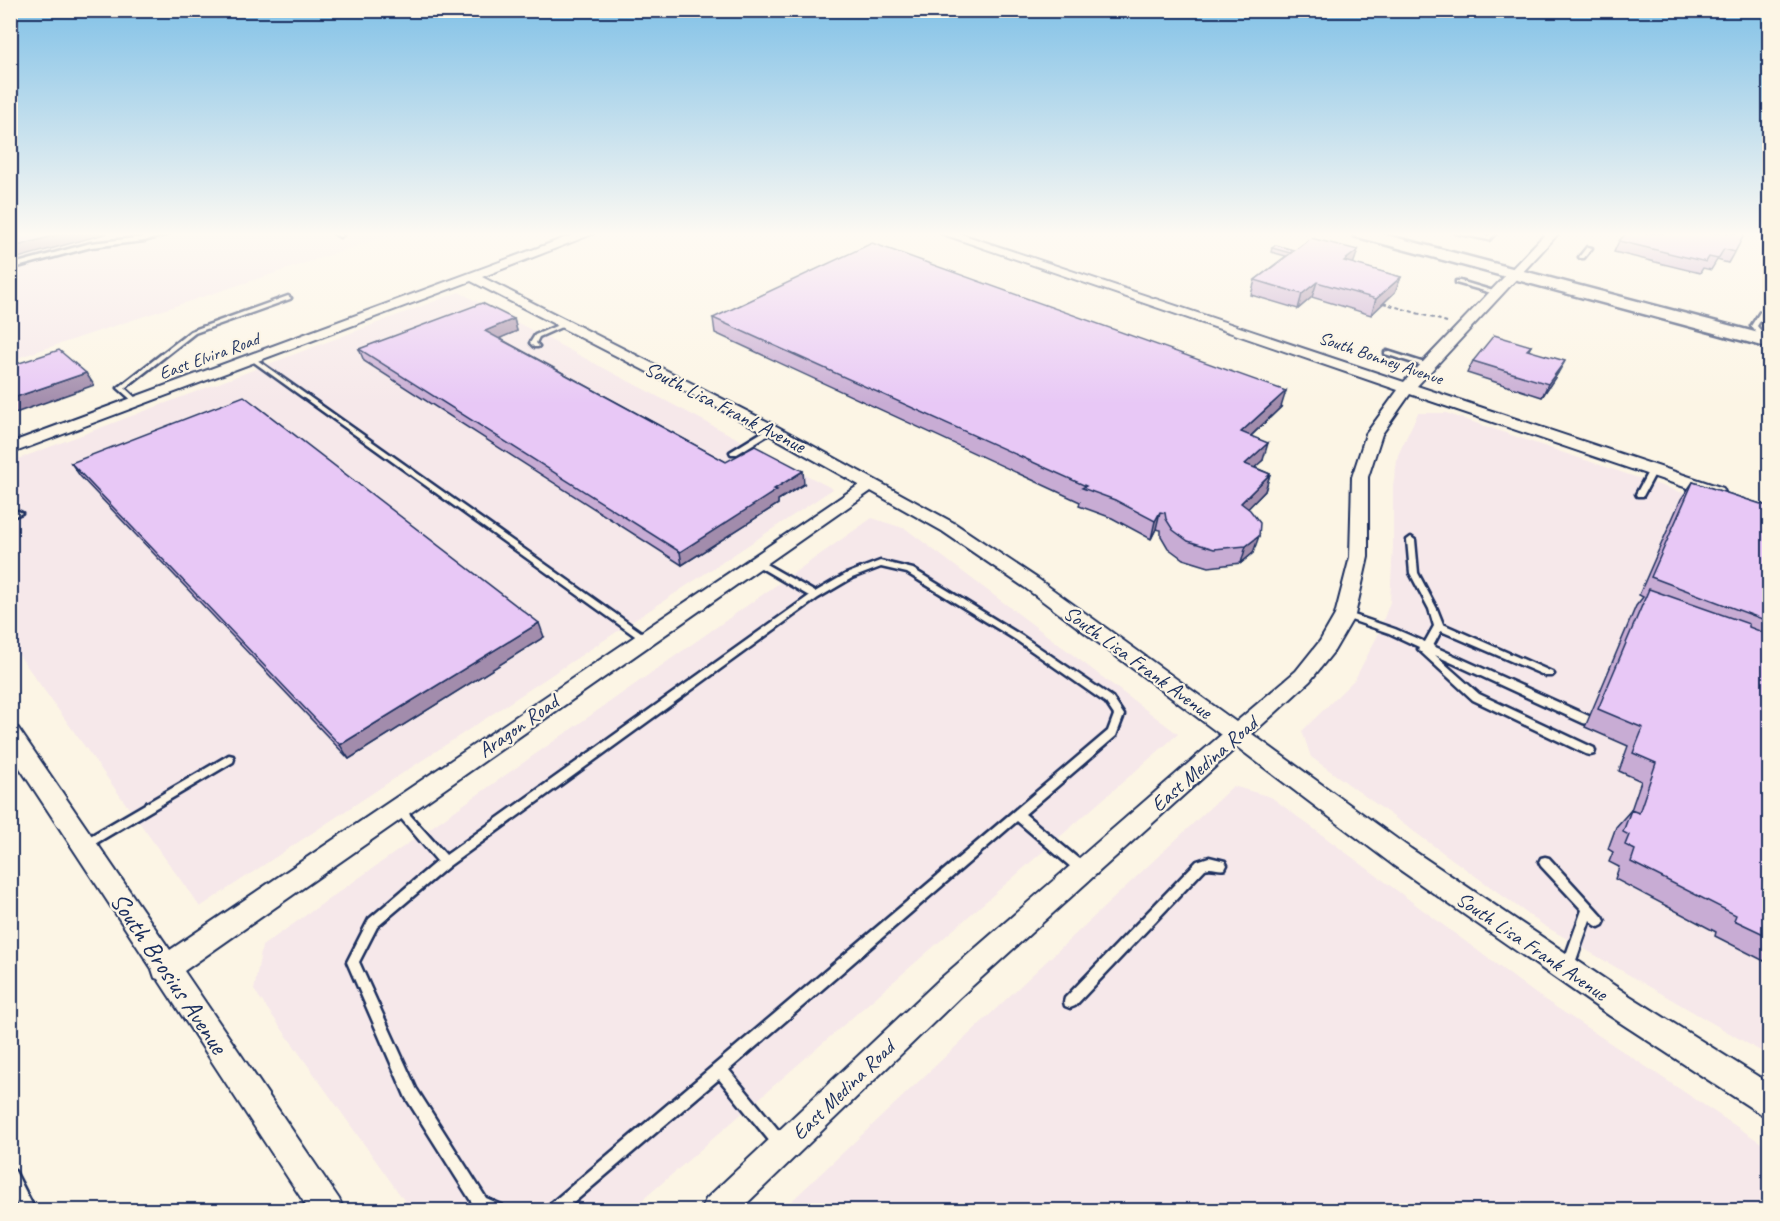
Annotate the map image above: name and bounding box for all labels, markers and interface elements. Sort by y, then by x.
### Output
street label: South Bonney Avenue [1316,326,1447,390]
street label: East Elvira Road [156,327,265,384]
street label: South Lisa Frank Avenue [640,355,811,459]
street label: South Lisa Frank Avenue [1059,600,1218,725]
street label: Aragon Road [473,687,566,763]
street label: East Medina Road [1145,708,1265,817]
street label: South Brosius Avenue [103,886,236,1061]
street label: South Lisa Frank Avenue [1451,886,1614,1007]
street label: East Medina Road [786,1032,902,1145]

